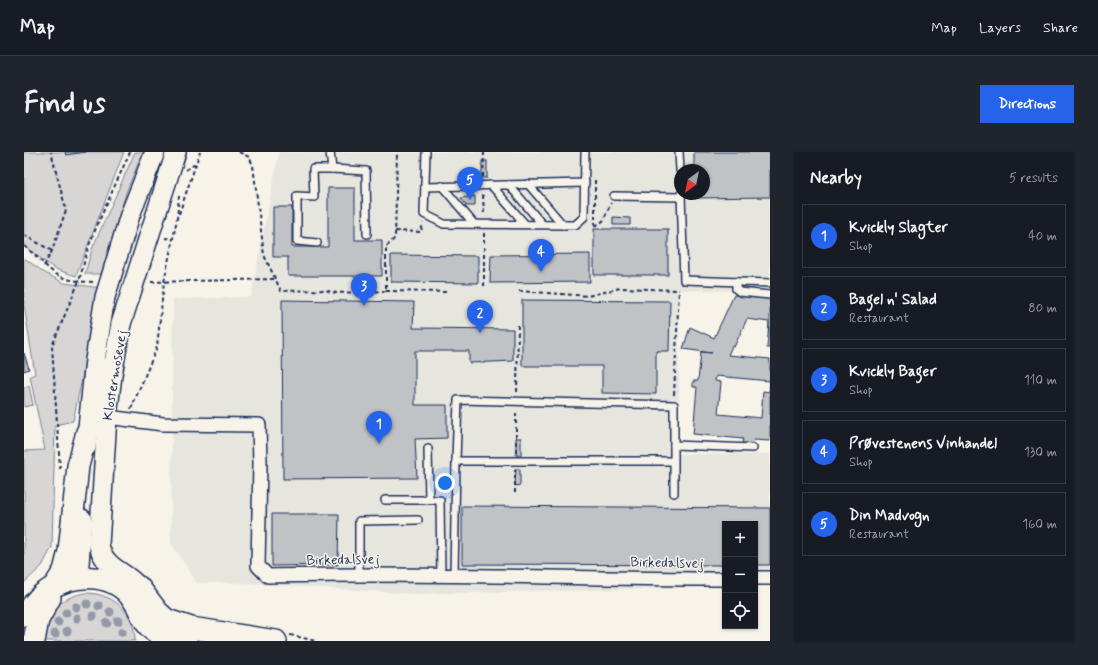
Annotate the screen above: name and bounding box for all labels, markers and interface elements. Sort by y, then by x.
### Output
text: Map [20,15,55,40]
text: Map [931,19,957,37]
text: Layers [979,19,1021,37]
text: Share [1043,19,1078,37]
button: Directions [980,85,1074,123]
text: Find us [24,86,105,123]
north arrow [674,164,710,200]
pin: 5 [457,167,483,200]
text: Nearby [810,167,862,189]
text: 5 results [1009,170,1058,187]
text: Kvickly Slagter [849,218,948,238]
text: 1 [821,228,827,245]
text: 40 m [1028,228,1057,245]
text: Shop [849,238,873,255]
pin: 4 [528,239,554,272]
pin: 3 [351,273,377,306]
text: Bagel n' Salad [849,290,937,310]
pin: 2 [467,300,493,333]
text: 2 [821,300,827,317]
text: 80 m [1028,300,1057,317]
text: Restaurant [849,310,909,327]
street label: Klostermosevej [99,329,131,422]
text: Kvickly Bager [849,362,936,382]
text: 3 [821,372,827,389]
text: 110 m [1024,372,1057,389]
text: Shop [849,382,873,399]
pin: 1 [366,411,392,444]
text: Prøvestenens Vinhandel [849,434,997,454]
text: 4 [820,444,828,461]
text: 130 m [1024,444,1057,461]
text: Shop [849,454,873,471]
your location [435,473,455,493]
text: Din Madvogn [849,506,930,526]
text: 5 [820,516,828,533]
text: 160 m [1022,516,1057,533]
map controls [722,521,758,629]
button: + [722,521,758,557]
text: Restaurant [849,526,909,543]
street label: Birkedalsvej [306,550,380,570]
street label: Birkedalsvej [630,553,704,573]
button: − [722,557,758,593]
button: locate [722,593,758,629]

